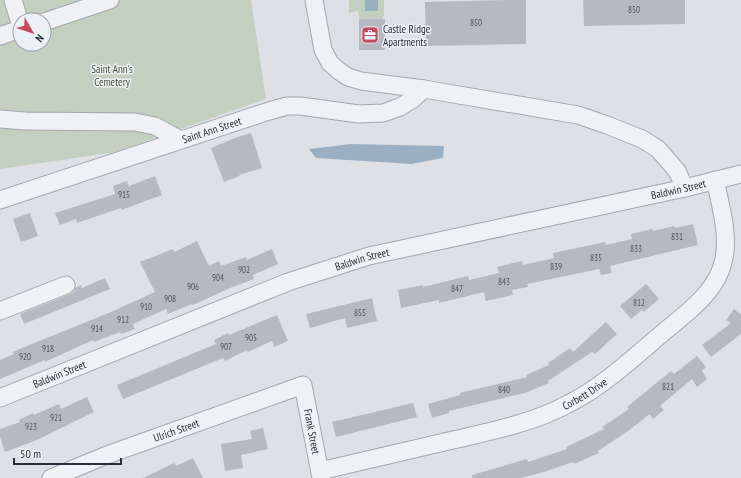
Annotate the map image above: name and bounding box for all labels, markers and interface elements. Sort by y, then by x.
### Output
house number: 850 [628,4,640,15]
north arrow [12,12,52,52]
house number: 850 [470,17,482,28]
place label: Castle Ridge Apartments [383,22,431,49]
office icon: Castle Ridge Apartments [360,25,380,45]
text: N [32,32,47,45]
park label: Saint Ann's Cemetery [91,62,133,89]
street label: Saint Ann Street [180,114,243,146]
street label: Baldwin Street [650,176,707,202]
house number: 915 [118,189,130,200]
house number: 831 [671,231,683,242]
house number: 833 [630,243,642,254]
street label: Baldwin Street [333,245,390,274]
house number: 835 [590,252,602,263]
house number: 839 [550,261,562,272]
house number: 902 [238,264,250,275]
house number: 904 [212,272,224,283]
house number: 843 [498,276,510,287]
house number: 906 [187,281,199,292]
house number: 847 [451,283,463,294]
house number: 908 [164,293,176,304]
house number: 812 [633,297,645,308]
house number: 910 [140,301,152,312]
house number: 855 [354,307,366,318]
house number: 912 [117,314,129,325]
house number: 914 [91,323,103,334]
house number: 905 [245,332,257,343]
house number: 907 [220,341,232,352]
house number: 918 [42,343,54,354]
house number: 920 [19,351,31,362]
street label: Baldwin Street [31,357,88,391]
street label: Corbett Drive [560,374,610,413]
house number: 821 [662,381,674,392]
house number: 840 [498,384,510,395]
street label: Frank Street [301,408,323,455]
house number: 921 [50,412,62,423]
street label: Ulrich Street [151,416,201,445]
house number: 923 [25,421,37,432]
scale bar [14,440,121,466]
text: 50 m [20,446,41,461]

